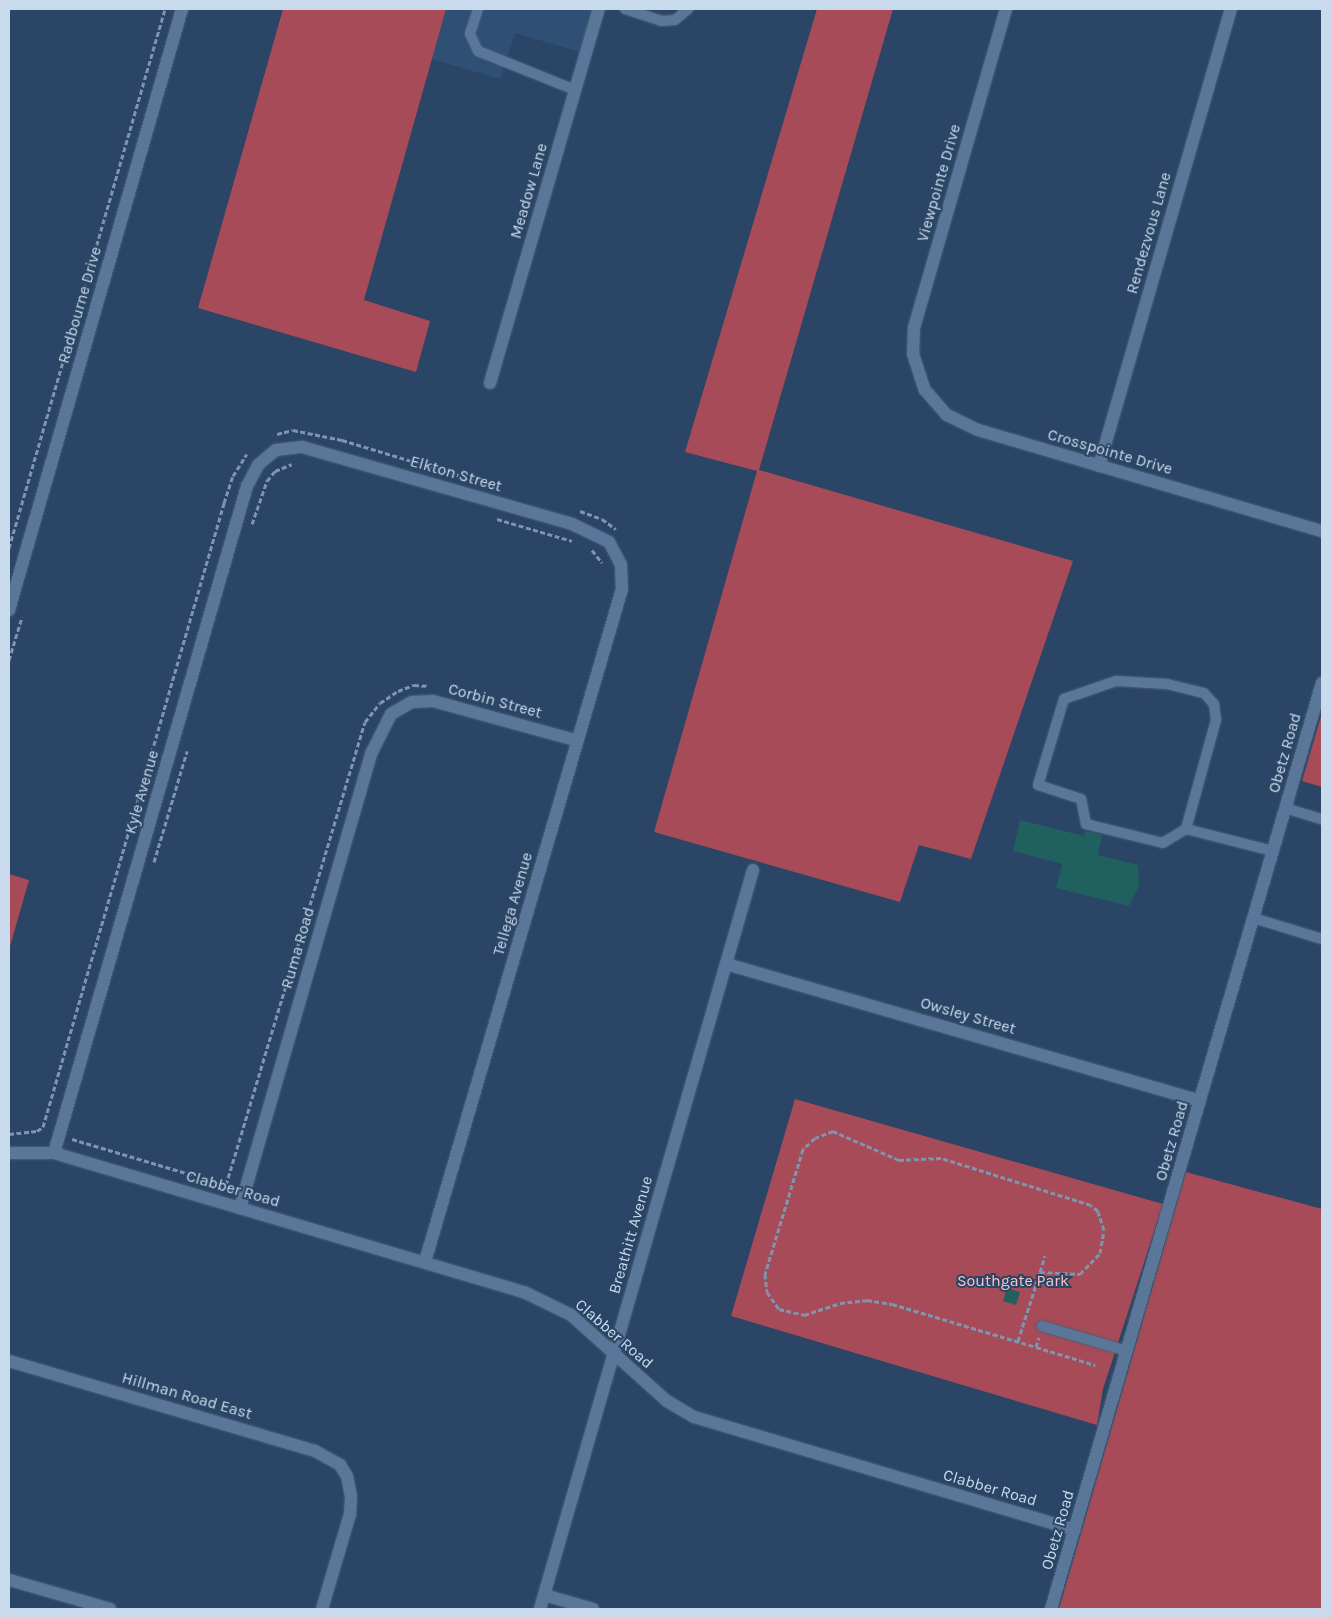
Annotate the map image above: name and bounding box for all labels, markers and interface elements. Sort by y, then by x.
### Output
street label: Viewpointe Drive [913,122,965,244]
street label: Meadow Lane [506,141,552,241]
street label: Rendezvous Lane [1122,170,1176,296]
street label: Radbourne Drive [54,244,106,366]
street label: Crosspointe Drive [1045,425,1175,479]
street label: Elkton Street [408,452,504,496]
street label: Corbin Street [446,679,544,723]
street label: Obetz Road [1264,711,1306,795]
street label: Kyle Avenue [121,748,163,836]
street label: Tellega Avenue [489,850,537,958]
street label: Ruma Road [277,905,319,991]
street label: Owsley Street [918,993,1018,1039]
street label: Obetz Road [1151,1099,1193,1183]
street label: Clabber Road [184,1166,282,1212]
street label: Breathitt Avenue [605,1174,657,1296]
park label: Southgate Park [957,1271,1069,1291]
street label: Clabber Road [571,1295,657,1373]
street label: Hillman Road East [120,1368,254,1424]
street label: Clabber Road [941,1465,1039,1511]
street label: Obetz Road [1037,1488,1079,1572]

